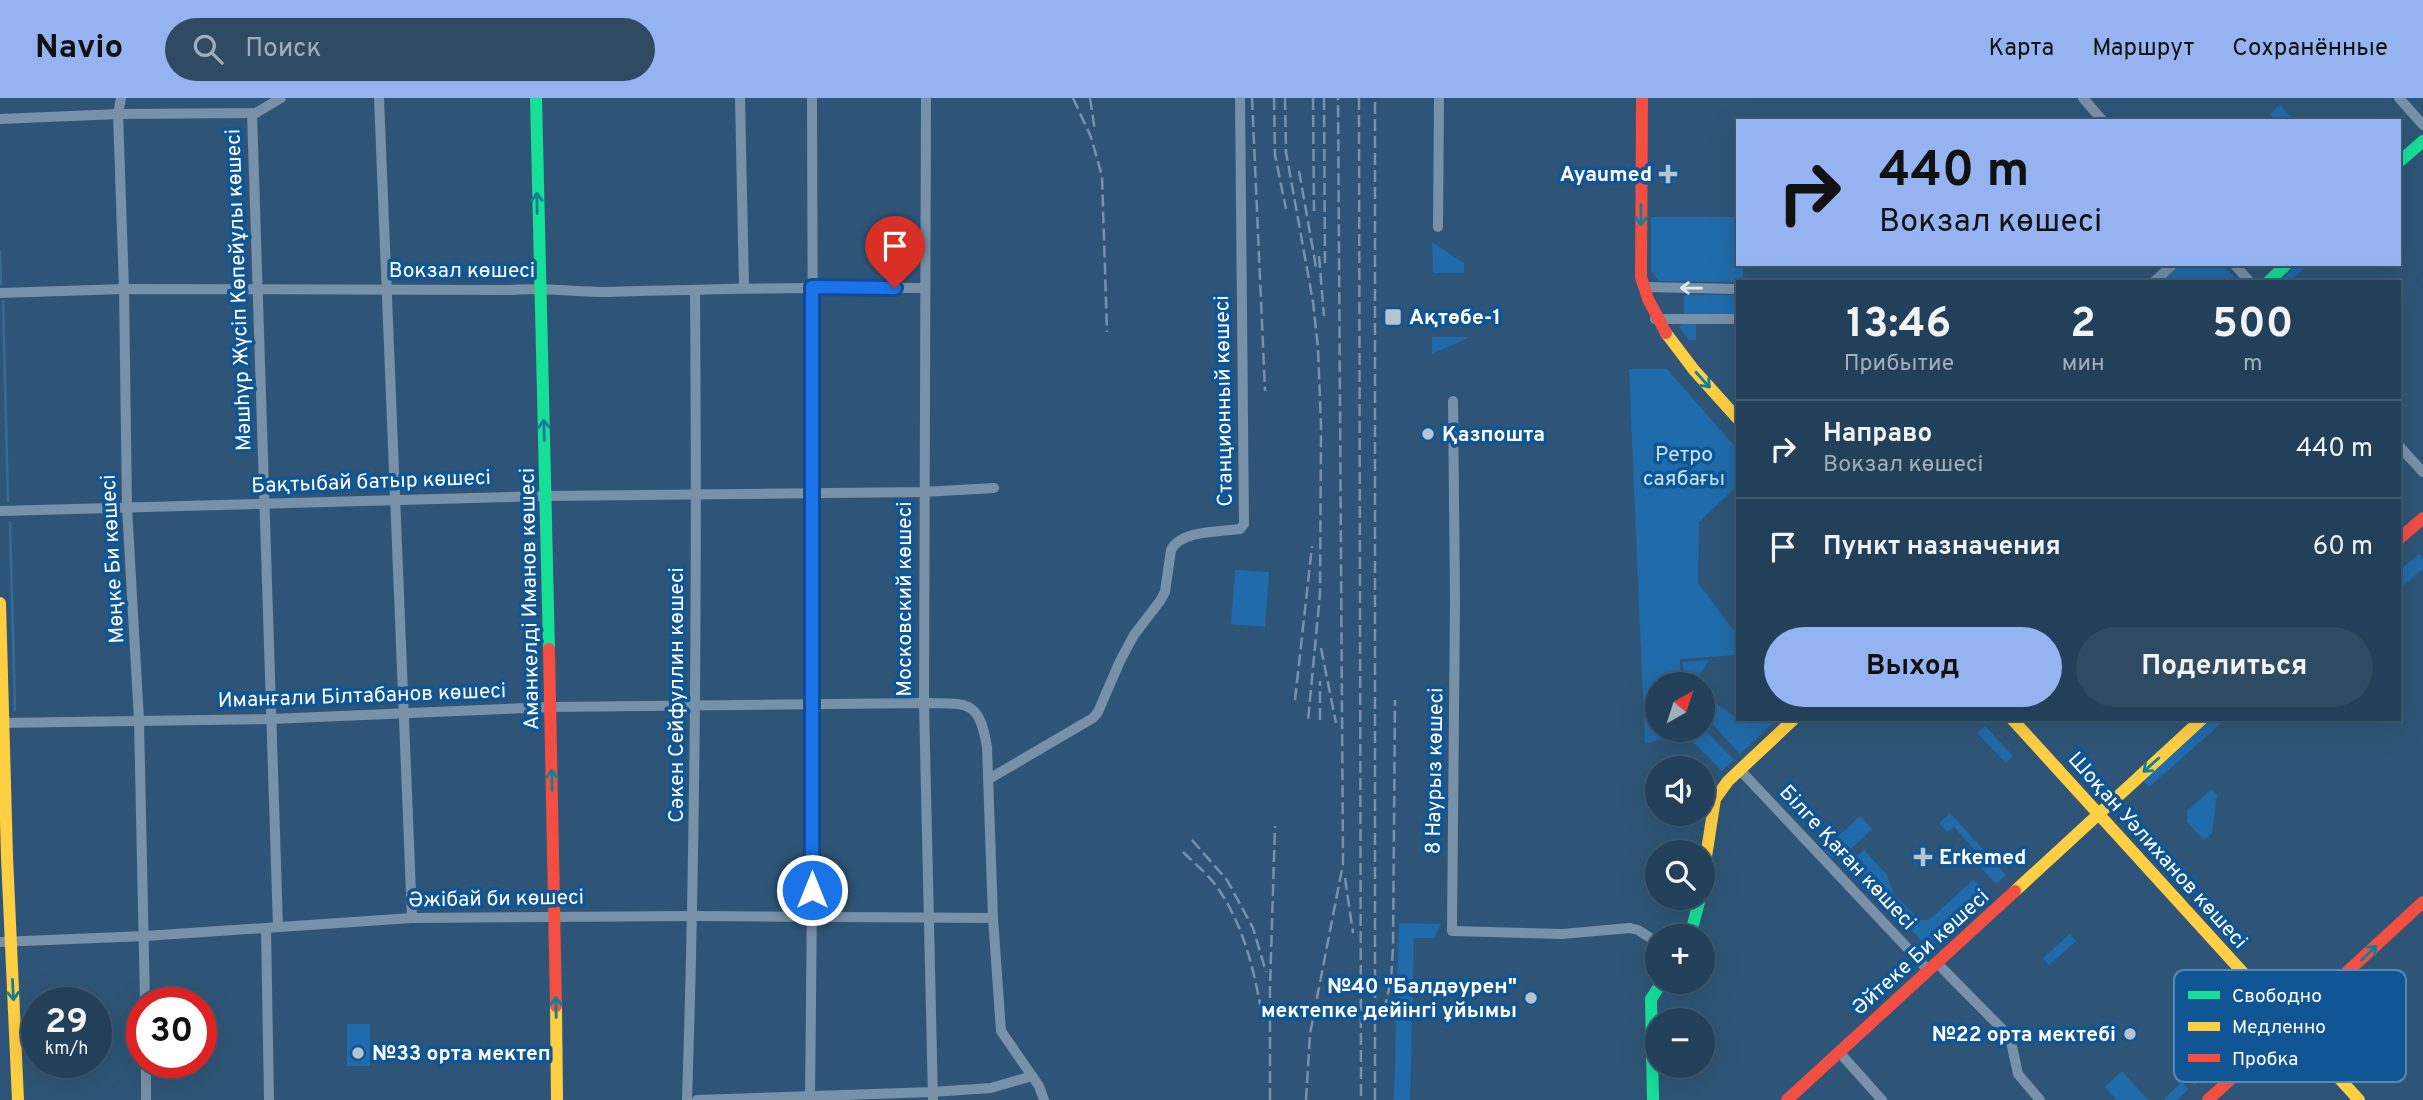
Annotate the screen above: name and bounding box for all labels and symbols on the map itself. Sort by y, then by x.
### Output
street label: Мәшһүр Жүсіп Көпейұлы көшесі [220,128,259,452]
place label: Ayaumed [1560,162,1652,189]
marker: Ayaumed [1658,164,1678,184]
one-way arrow [531,191,544,214]
one-way arrow [1634,203,1648,226]
pin [865,216,925,288]
street label: Вокзал көшесі [389,258,535,285]
one-way arrow [1680,281,1703,295]
street label: Станционный көшесі [1209,295,1240,507]
place label: Ақтөбе-1 [1409,305,1501,332]
marker: Ақтөбе-1 [1383,307,1403,327]
one-way arrow [1695,371,1711,389]
one-way arrow [537,419,551,442]
place label: Қазпошта [1442,422,1545,449]
marker: Қазпошта [1420,426,1436,442]
park label: Ретро саябағы [1643,442,1725,493]
street label: Бақтыбай батыр көшесі [251,465,491,500]
street label: Аманкелді Иманов көшесі [515,468,546,730]
street label: Мөңке Би көшесі [96,474,131,644]
street label: Московский көшесі [892,501,919,697]
street label: Сәкен Сейфуллин көшесі [664,567,691,823]
north arrow [1645,672,1715,742]
street label: Иманғали Білтабанов көшесі [217,678,507,715]
street label: 8 Наурыз көшесі [1421,687,1450,855]
street label: Шоқан Уәлиханов көшесі [2061,747,2253,955]
one-way arrow [2142,757,2160,773]
one-way arrow [545,769,559,792]
street label: Білге Қаған көшесі [1773,780,1921,936]
place label: Erkemed [1939,845,2026,872]
marker: Erkemed [1913,847,1933,867]
position arrow [775,853,849,927]
street label: Әжібай би көшесі [408,884,584,915]
street label: Әйтеке Би көшесі [1846,884,1996,1022]
one-way arrow [2360,944,2377,961]
legend [2174,970,2406,1082]
place label: №40 "Балдәурен" мектепке дейінгі ұйымы [1261,974,1517,1025]
one-way arrow [6,978,19,1001]
text: Свободно [2232,985,2322,1009]
speed limit sign: 30 [126,987,217,1078]
marker: №40 "Балдәурен" мектепке дейінгі ұйымы [1523,990,1539,1006]
one-way arrow [549,996,563,1019]
text: Медленно [2232,1016,2326,1040]
place label: №22 орта мектебі [1932,1022,2116,1049]
marker: №22 орта мектебі [2122,1026,2138,1042]
place label: №33 орта мектеп [372,1041,551,1068]
marker: №33 орта мектеп [350,1045,366,1061]
text: Пробка [2232,1048,2298,1072]

